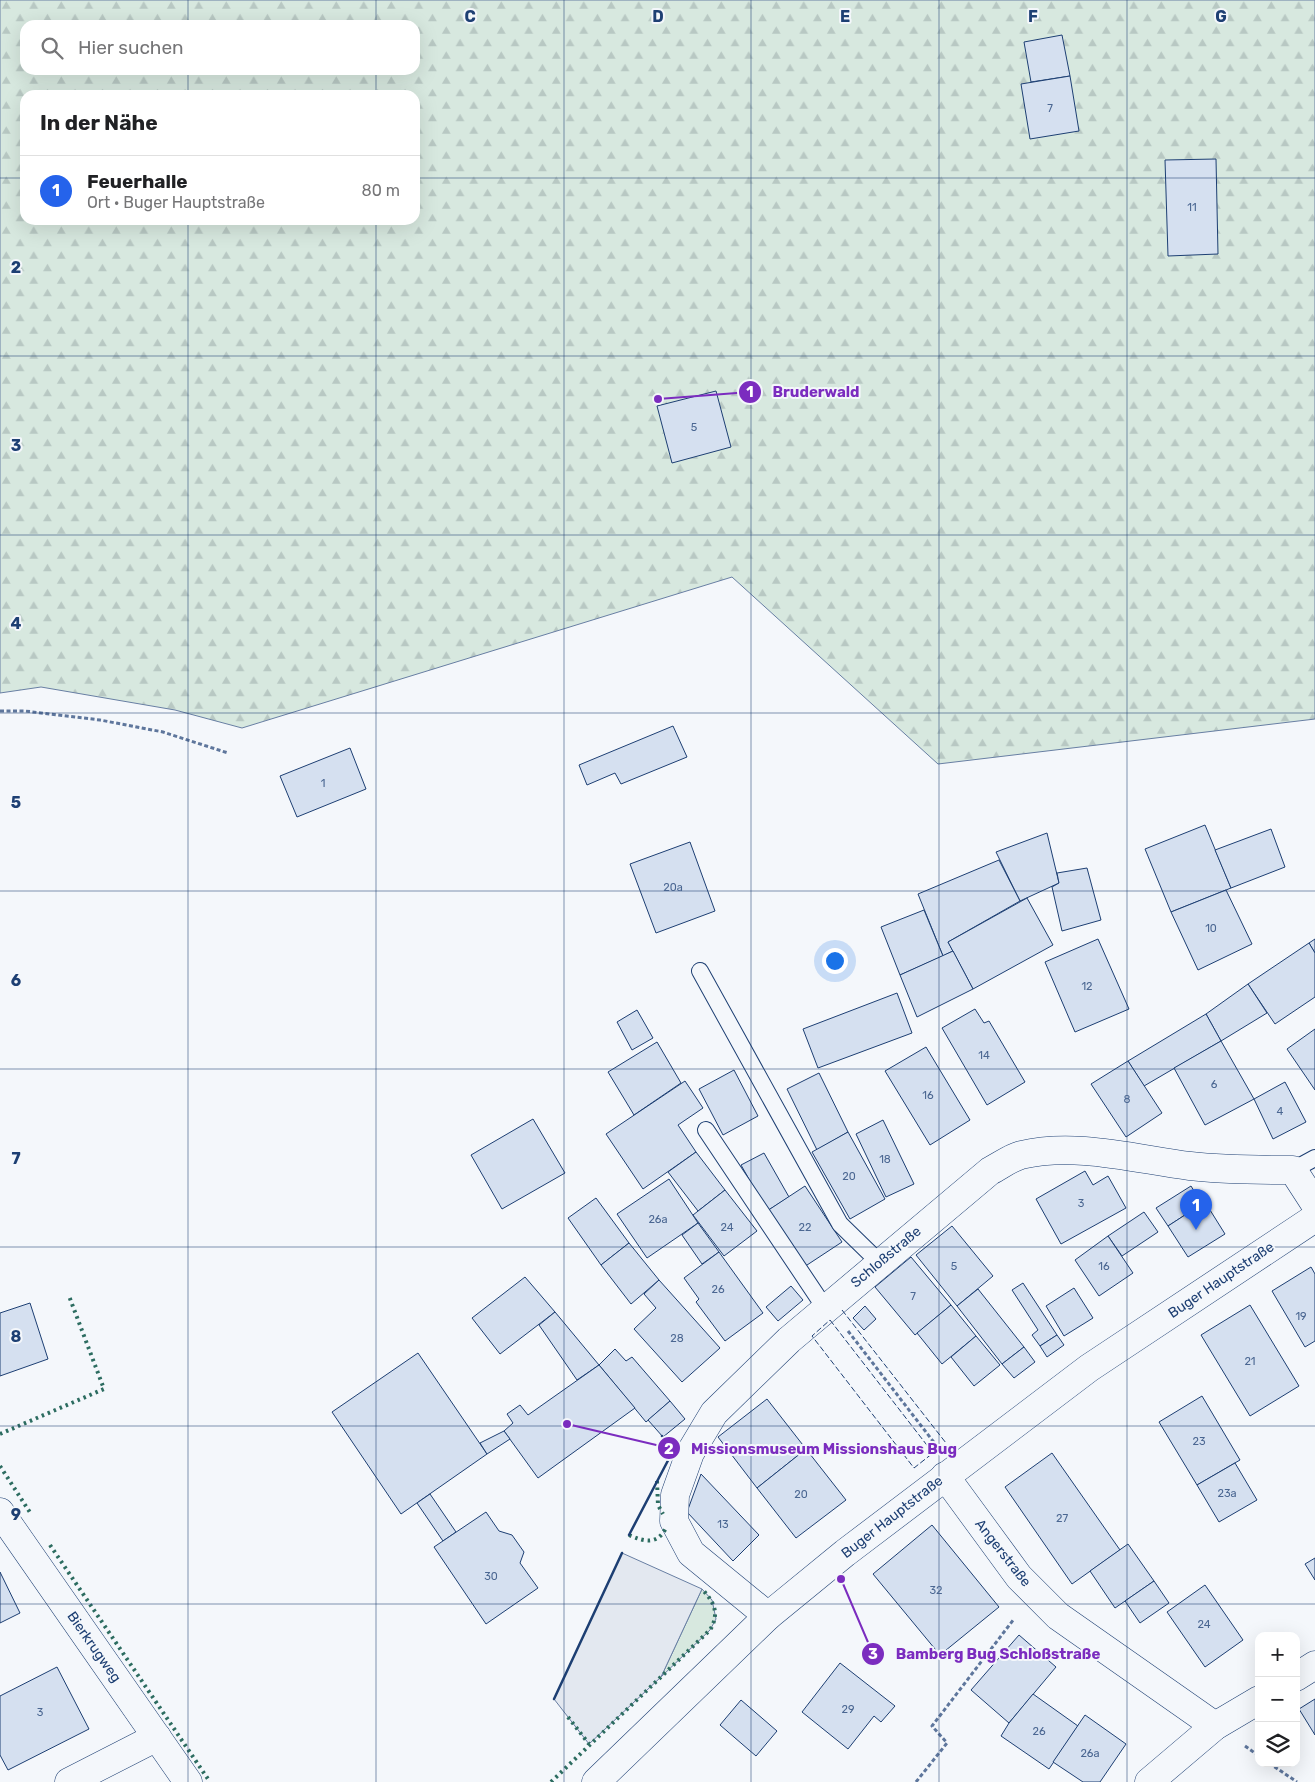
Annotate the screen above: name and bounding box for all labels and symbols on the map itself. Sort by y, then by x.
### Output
text: C [464,7,476,26]
text: D [652,7,664,26]
text: E [840,7,850,26]
text: F [1028,7,1038,26]
text: G [1215,7,1227,26]
house number: 7 [1047,102,1053,115]
house number: 11 [1187,201,1197,214]
text: 2 [11,258,21,277]
callout: Bruderwald [737,377,869,407]
text: 1 [746,383,754,401]
text: Bruderwald [772,383,860,401]
house number: 5 [691,421,698,434]
text: 3 [11,436,21,455]
text: 4 [11,614,22,633]
house number: 1 [321,777,325,790]
text: 5 [11,793,21,812]
house number: 20a [663,881,683,894]
house number: 10 [1205,922,1217,935]
your location [822,948,848,974]
text: 6 [11,971,21,990]
house number: 12 [1081,980,1093,993]
house number: 14 [978,1049,990,1062]
house number: 6 [1211,1078,1218,1091]
house number: 16 [922,1089,934,1102]
house number: 8 [1124,1093,1131,1106]
house number: 4 [1277,1105,1284,1118]
text: 7 [11,1149,21,1168]
house number: 18 [879,1153,891,1166]
house number: 20 [842,1170,856,1183]
pin: 1 [1180,1189,1212,1230]
house number: 3 [1078,1197,1085,1210]
house number: 26a [648,1213,668,1226]
house number: 24 [720,1221,734,1234]
house number: 22 [799,1221,811,1234]
street label: Schloßstraße [847,1223,925,1291]
street label: Buger Hauptstraße [1165,1238,1277,1322]
house number: 5 [951,1260,958,1273]
house number: 16 [1098,1260,1110,1273]
house number: 26 [711,1283,725,1296]
house number: 7 [910,1290,916,1303]
house number: 19 [1295,1310,1307,1323]
text: 8 [11,1327,22,1346]
house number: 28 [670,1332,684,1345]
house number: 21 [1244,1355,1256,1368]
callout: Missionsmuseum Missionshaus Bug [656,1433,967,1463]
house number: 23 [1192,1435,1206,1448]
text: 2 [664,1440,674,1458]
text: Missionsmuseum Missionshaus Bug [691,1440,957,1458]
street label: Buger Hauptstraße [838,1472,946,1562]
house number: 23a [1217,1487,1237,1500]
house number: 20 [794,1488,808,1501]
text: 9 [11,1505,21,1524]
house number: 27 [1056,1512,1068,1525]
street label: Angerstraße [971,1516,1035,1590]
house number: 13 [717,1518,729,1531]
house number: 30 [484,1570,498,1583]
house number: 32 [929,1584,943,1597]
street label: Bierkrugweg [63,1608,125,1686]
house number: 24 [1197,1618,1211,1631]
callout: Bamberg Bug Schloßstraße [860,1639,1110,1669]
text: 3 [868,1645,878,1663]
text: Bamberg Bug Schloßstraße [896,1645,1100,1663]
house number: 29 [842,1703,854,1716]
house number: 3 [37,1706,44,1719]
house number: 26 [1032,1725,1046,1738]
house number: 26a [1080,1747,1100,1760]

